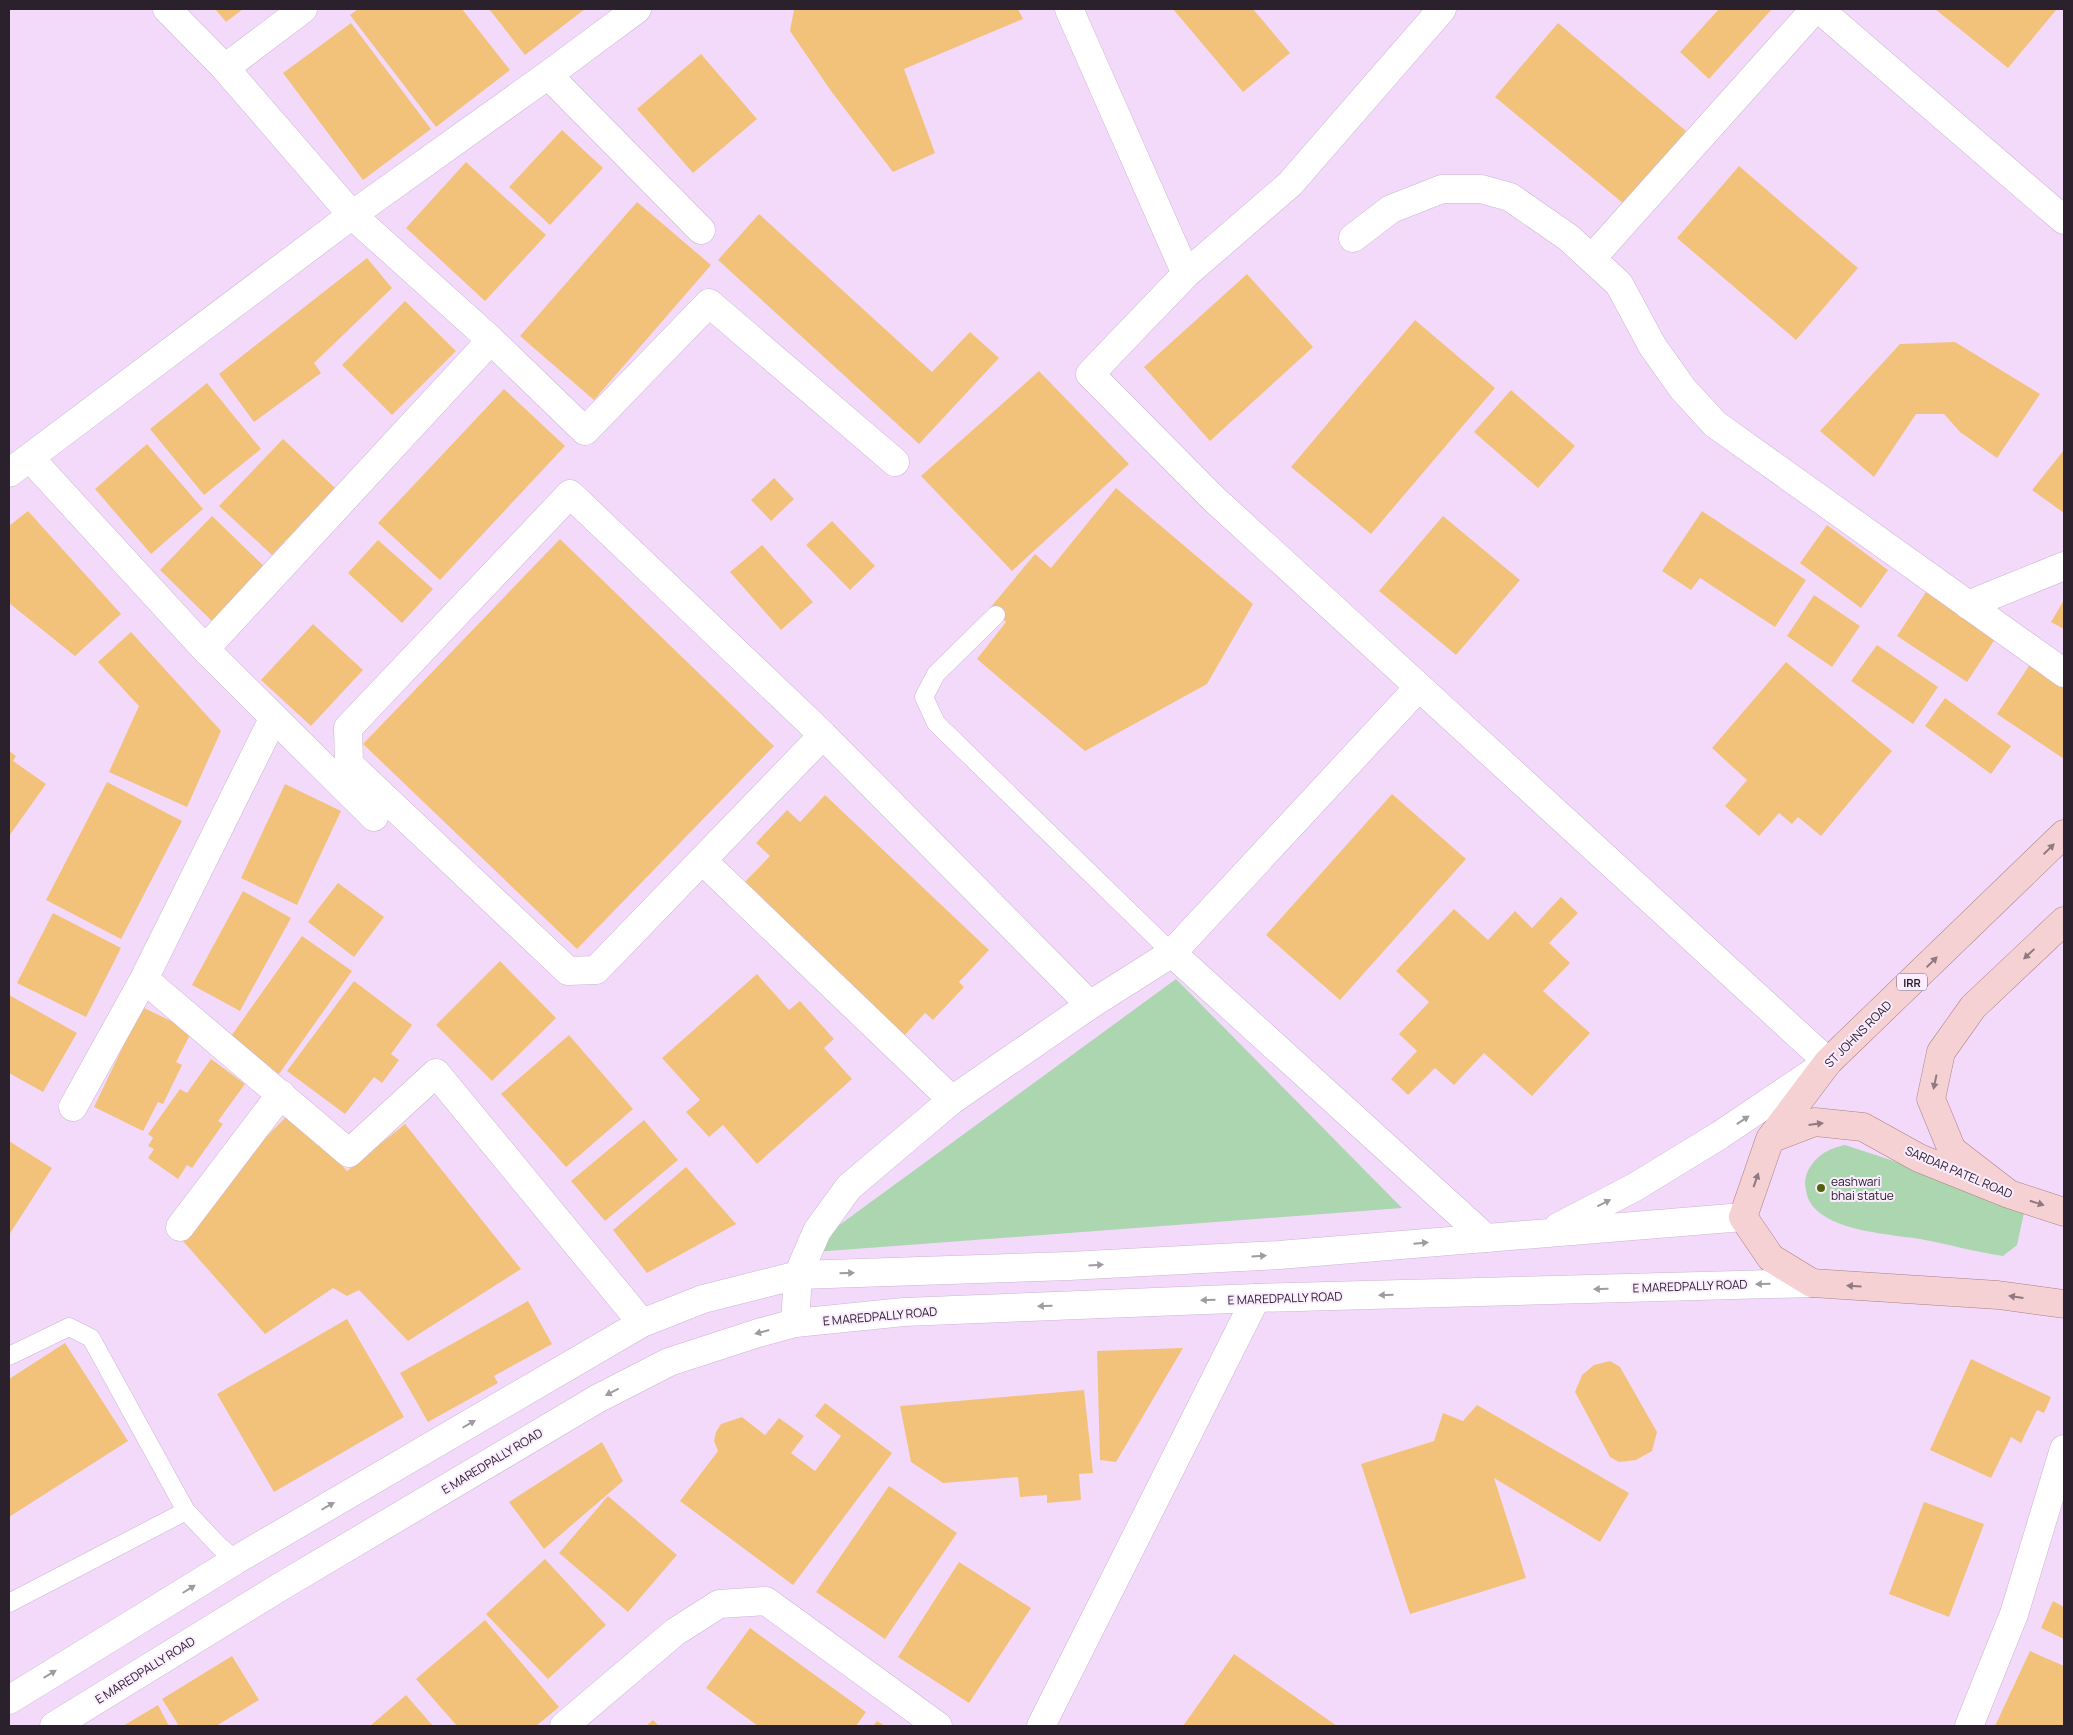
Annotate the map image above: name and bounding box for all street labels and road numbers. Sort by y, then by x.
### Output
road number: IRR [1897,974,1927,990]
street label: ST JOHNS ROAD [1821,997,1895,1071]
street label: SARDAR PATEL ROAD [1903,1142,2015,1202]
street label: E MAREDPALLY ROAD [1632,1275,1748,1297]
street label: E MAREDPALLY ROAD [1227,1287,1343,1309]
street label: E MAREDPALLY ROAD [822,1303,938,1329]
street label: E MAREDPALLY ROAD [438,1424,546,1498]
street label: E MAREDPALLY ROAD [92,1632,198,1708]

